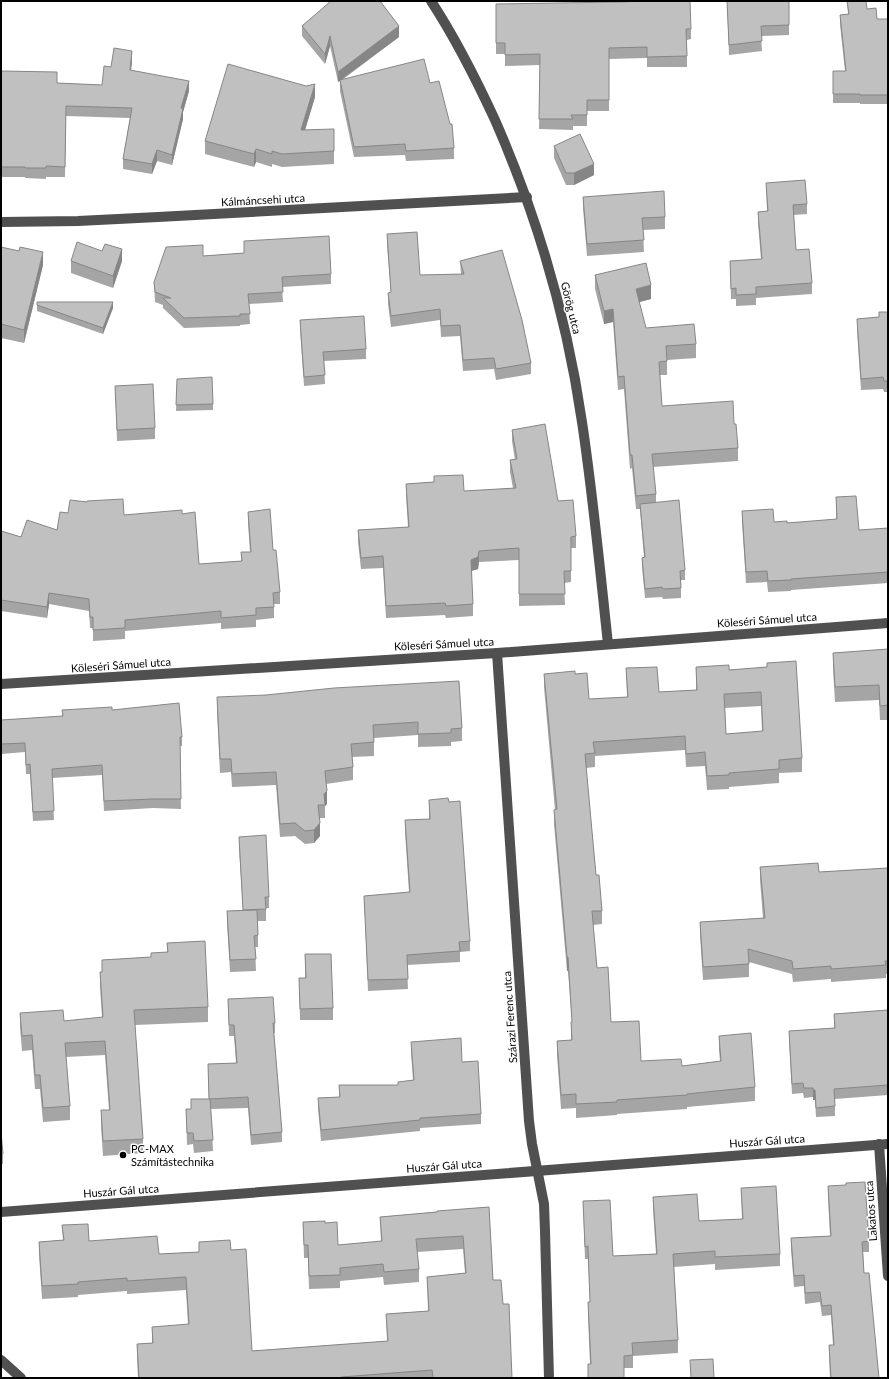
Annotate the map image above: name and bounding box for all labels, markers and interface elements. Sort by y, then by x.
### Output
street label: Kálmáncsehi utca [221,191,305,208]
street label: Görög utca [559,280,584,335]
street label: Köleséri Sámuel utca [717,610,817,629]
street label: Köleséri Sámuel utca [394,634,494,653]
street label: Köleséri Sámuel utca [71,655,171,674]
street label: Szárazi Ferenc utca [500,971,519,1063]
street label: Huszár Gál utca [729,1131,805,1150]
place label: PC-MAX Számítástechnika [131,1142,214,1168]
marker: PC-MAX Számítástechnika [118,1150,128,1160]
street label: Huszár Gál utca [406,1156,482,1175]
street label: Lakatos utca [862,1180,879,1242]
street label: Huszár Gál utca [83,1181,159,1200]

